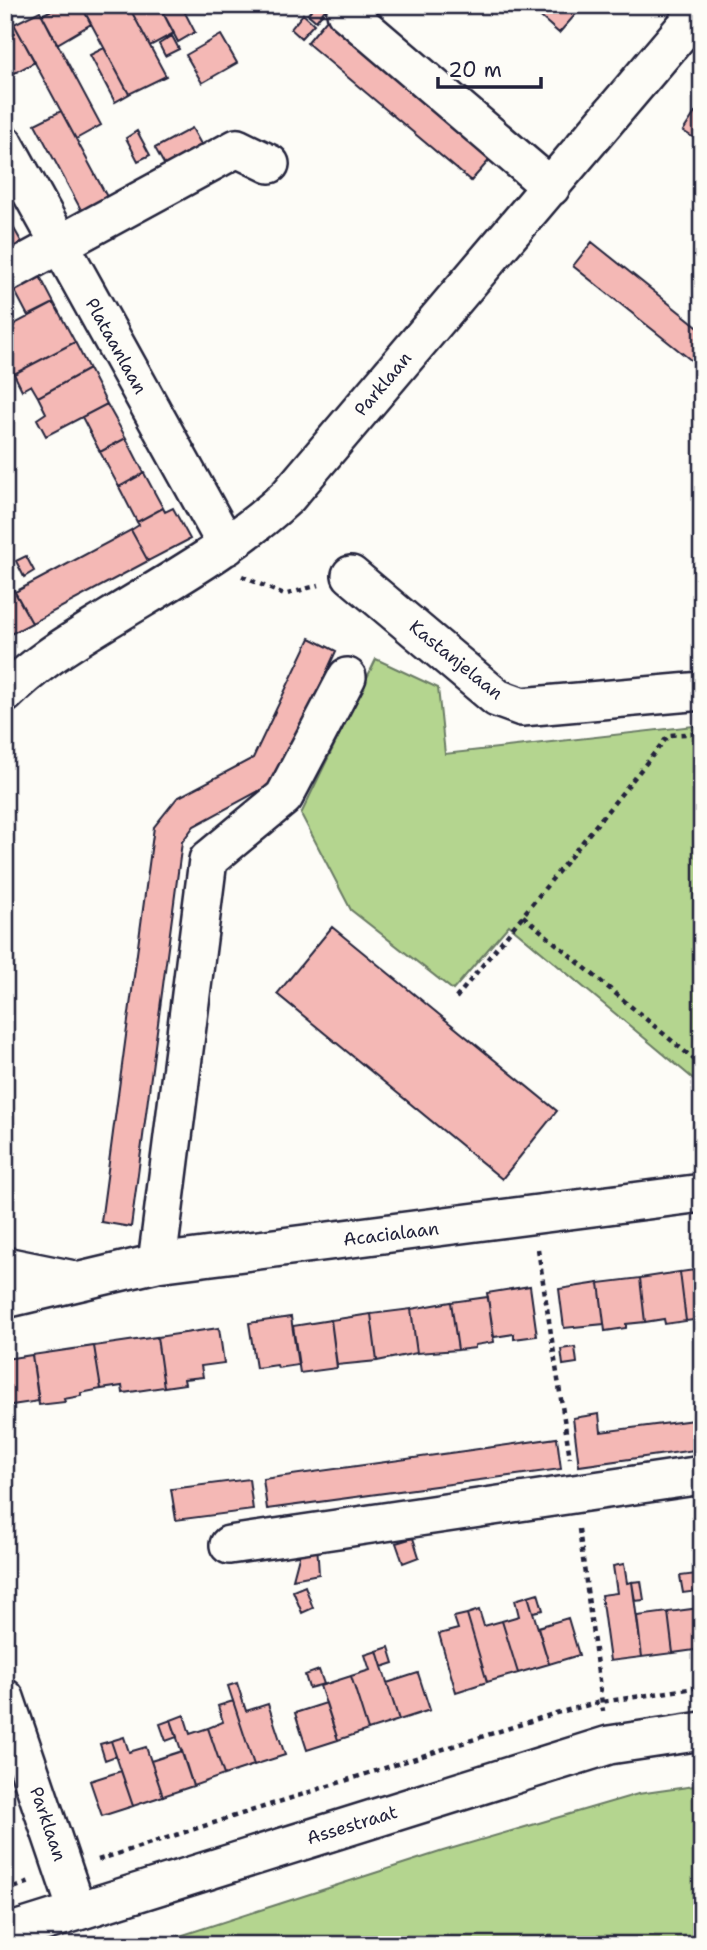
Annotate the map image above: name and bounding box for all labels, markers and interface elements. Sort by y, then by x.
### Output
scale bar [438,46,541,90]
text: 20 m [448,56,502,84]
street label: Plataanlaan [80,294,152,398]
street label: Parklaan [349,347,417,421]
street label: Kastanjelaan [404,615,508,705]
street label: Acacialaan [342,1216,440,1252]
street label: Parklaan [24,1784,72,1864]
street label: Assestraat [304,1800,400,1850]

